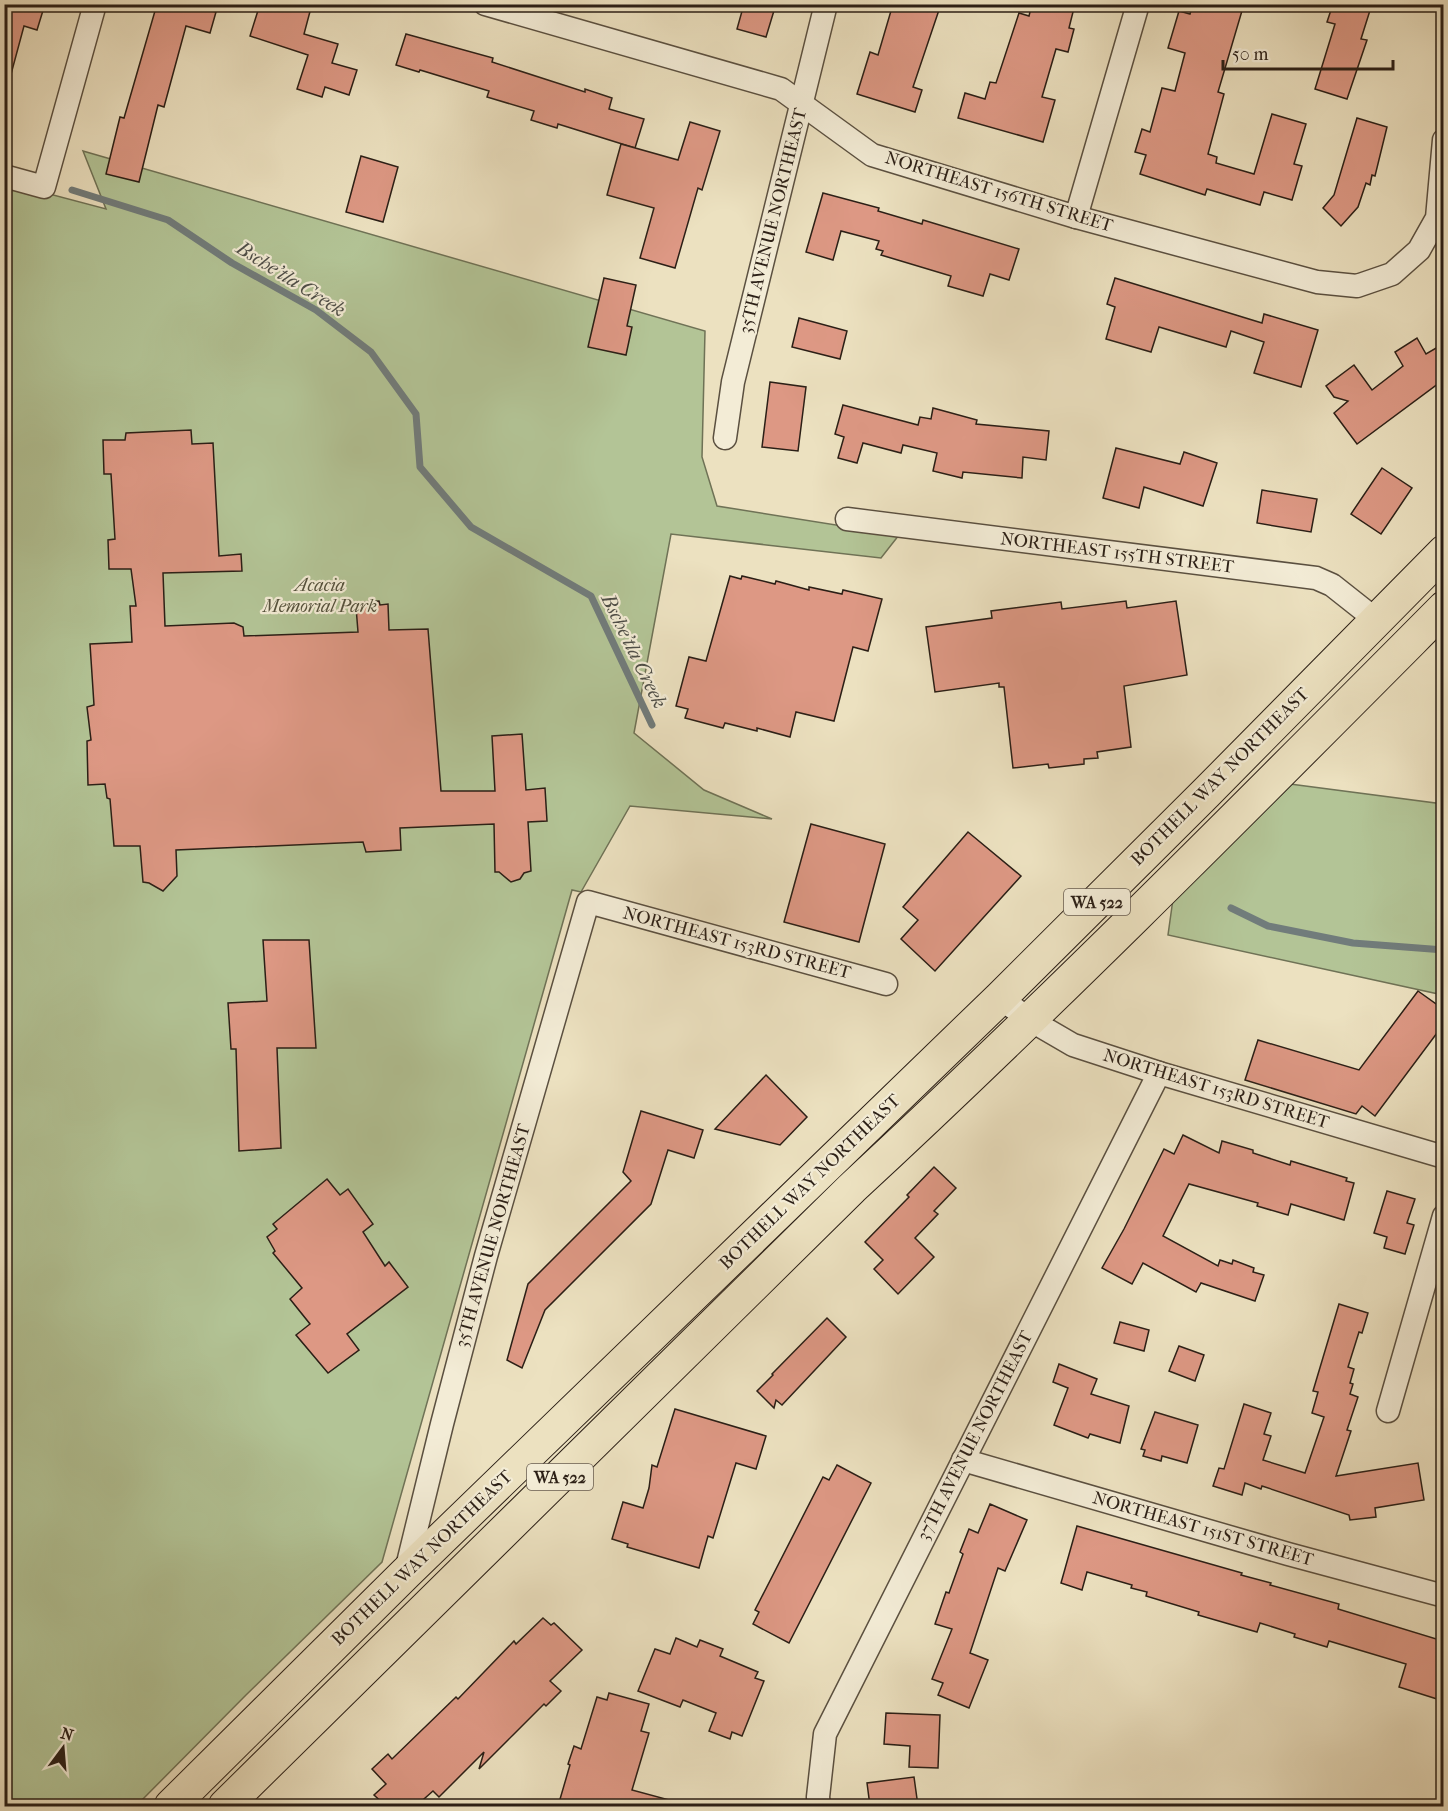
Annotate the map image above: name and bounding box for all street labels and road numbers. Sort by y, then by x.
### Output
street label: 35TH AVENUE NORTHEAST [735,105,811,336]
street label: NORTHEAST 156TH STREET [883,147,1116,237]
street label: NORTHEAST 155TH STREET [999,528,1236,578]
street label: BOTHELL WAY NORTHEAST [1127,683,1314,870]
road number: WA 522 [1064,889,1130,915]
street label: NORTHEAST 153RD STREET [621,902,854,984]
street label: NORTHEAST 153RD STREET [1101,1045,1332,1134]
street label: BOTHELL WAY NORTHEAST [715,1089,905,1274]
street label: 35TH AVENUE NORTHEAST [451,1121,535,1350]
street label: 37TH AVENUE NORTHEAST [913,1327,1038,1544]
road number: WA 522 [527,1464,593,1490]
street label: BOTHELL WAY NORTHEAST [327,1465,517,1650]
street label: NORTHEAST 151ST STREET [1090,1487,1317,1571]

